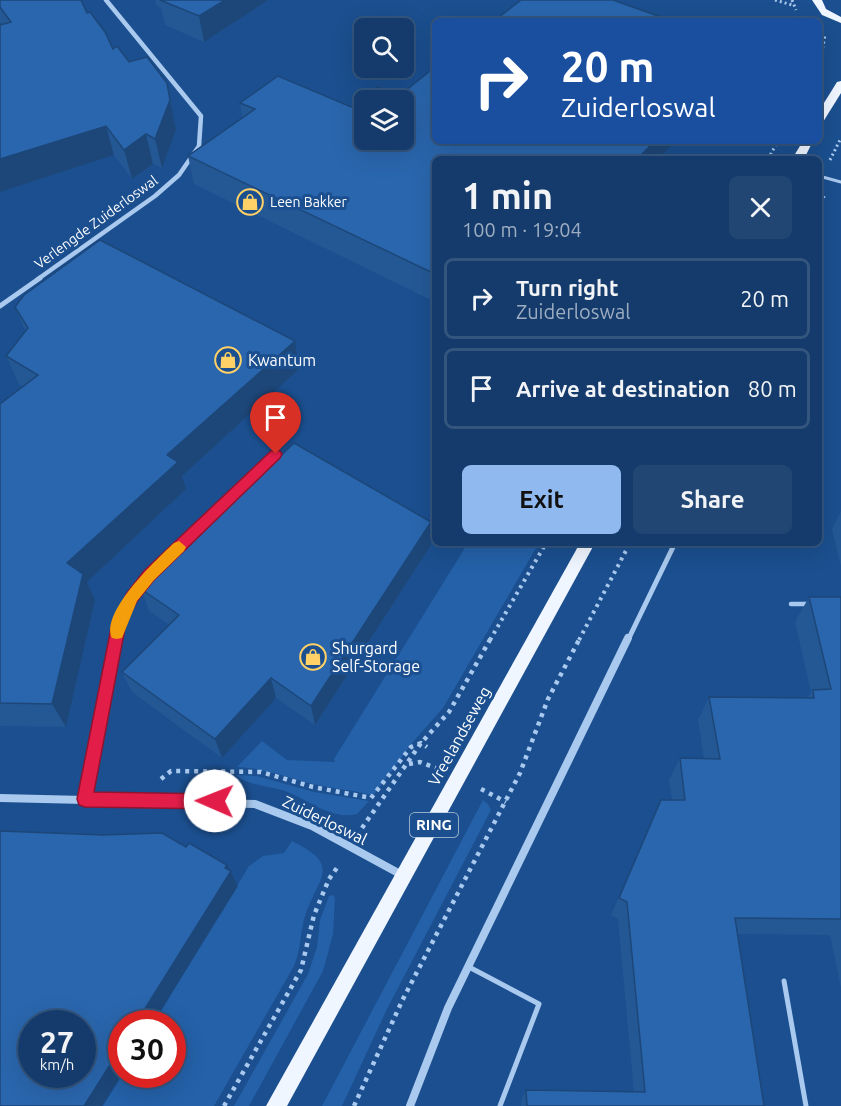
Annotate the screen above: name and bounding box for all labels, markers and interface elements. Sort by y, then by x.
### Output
map controls [354,18,414,150]
button: search [354,18,414,78]
icon: right [462,42,540,120]
text: 20 m [561,43,655,90]
button: layers [354,90,414,150]
text: Zuiderloswal [561,92,715,122]
street label: Verlengde Zuiderloswal [31,172,161,272]
text: 1 min [462,175,553,216]
button: close [729,176,792,239]
shop icon: Leen Bakker [235,187,265,217]
place label: Leen Bakker [270,194,347,210]
text: 100 m · 19:04 [462,218,582,241]
text: Turn right [516,275,618,300]
icon: right [465,282,498,315]
text: 20 m [740,286,789,311]
text: Zuiderloswal [516,300,630,323]
shop icon: Kwantum [213,345,243,375]
place label: Kwantum [248,351,316,369]
icon: arrive [465,372,498,405]
text: Arrive at destination [516,376,730,401]
text: 80 m [748,376,797,401]
pin [250,392,301,454]
icon: arrive [259,401,292,434]
button: Exit [462,465,621,534]
button: Share [633,465,792,534]
place label: Shurgard Self-Storage [332,639,420,675]
shop icon: Shurgard Self-Storage [298,642,328,672]
street label: Vreelandseweg [424,683,494,789]
position arrow [183,769,247,833]
street label: Zuiderloswal [280,792,370,848]
road number: RING [410,813,458,837]
speed limit sign: 30 [108,1010,186,1088]
text: 27 [40,1025,74,1059]
text: km/h [40,1056,74,1073]

